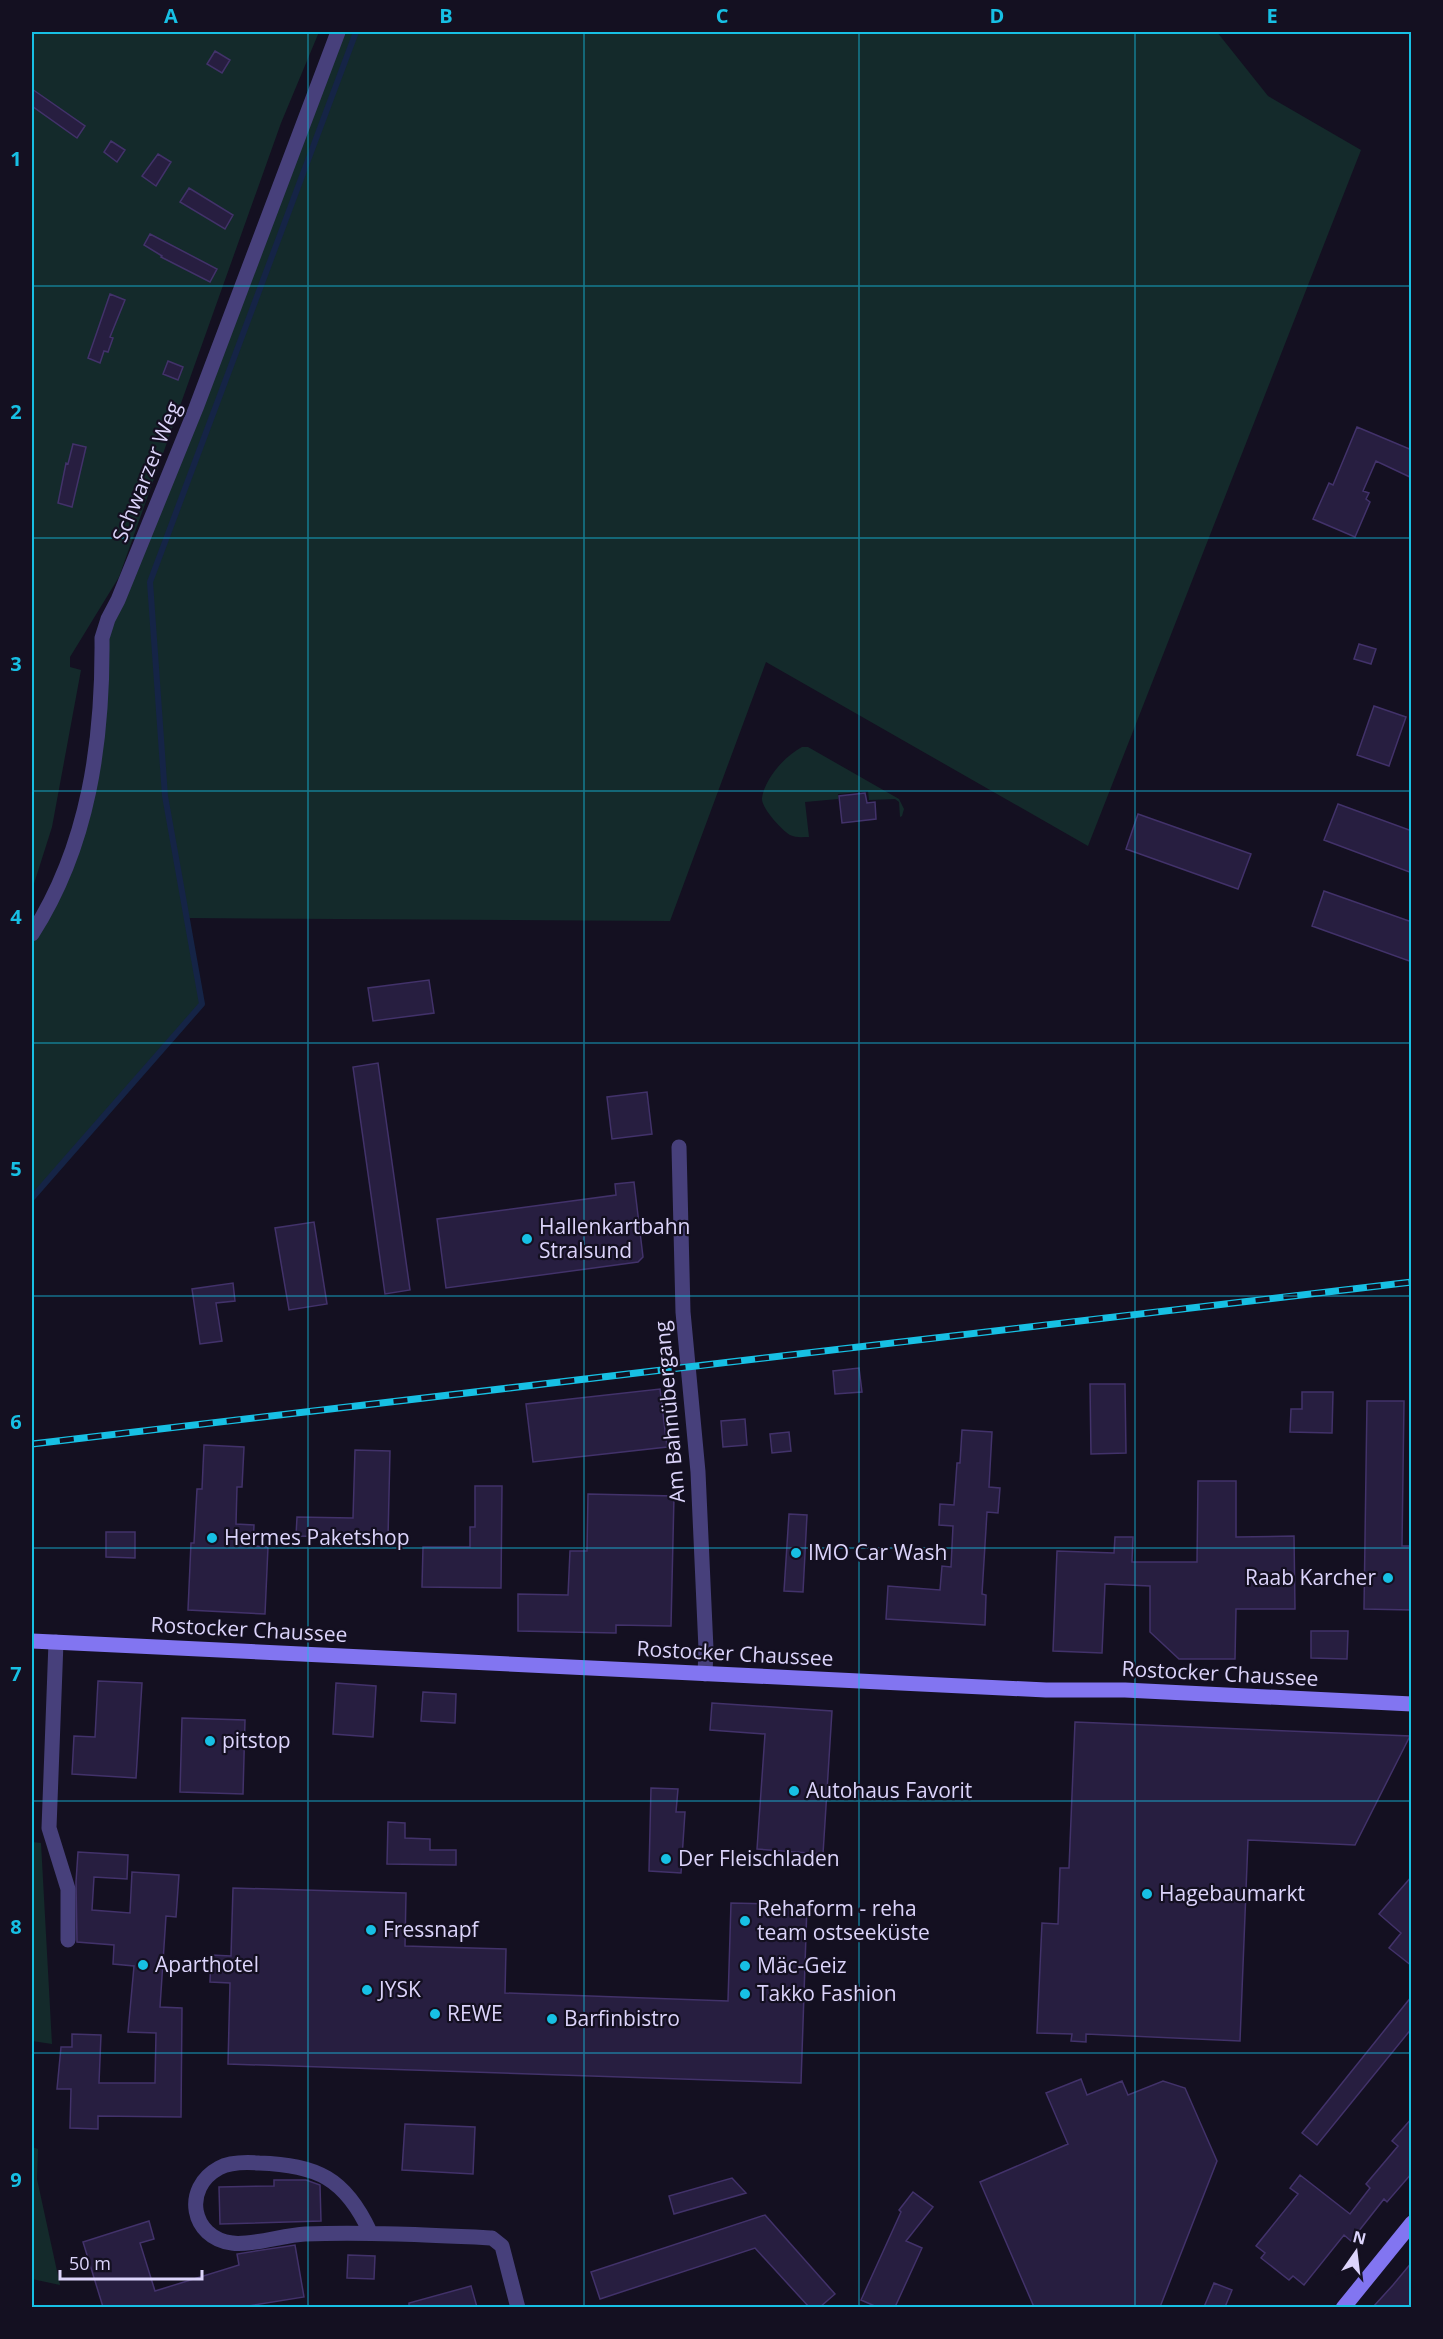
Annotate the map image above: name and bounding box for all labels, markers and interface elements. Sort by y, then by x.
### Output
text: A [164,2,178,29]
text: B [439,2,453,29]
text: C [716,2,729,29]
text: D [990,2,1004,29]
text: E [1266,2,1278,29]
text: 1 [10,145,22,172]
street label: Schwarzer Weg [105,397,187,546]
text: 2 [10,398,22,425]
text: 3 [10,650,22,677]
text: 4 [10,903,22,930]
text: 5 [10,1155,22,1182]
place label: Hallenkartbahn Stralsund [539,1212,690,1264]
marker: Hallenkartbahn Stralsund [520,1232,534,1246]
street label: Am Bahnübergang [647,1320,691,1504]
text: 6 [10,1408,22,1435]
place label: Hermes Paketshop [224,1523,410,1551]
marker: Hermes Paketshop [205,1531,219,1545]
place label: IMO Car Wash [808,1538,947,1566]
marker: IMO Car Wash [789,1546,803,1560]
place label: Raab Karcher [1245,1563,1376,1591]
marker: Raab Karcher [1381,1571,1395,1585]
street label: Rostocker Chaussee [150,1610,348,1648]
street label: Rostocker Chaussee [636,1634,834,1672]
street label: Rostocker Chaussee [1121,1654,1319,1692]
text: 7 [10,1660,22,1687]
place label: pitstop [222,1726,291,1754]
marker: pitstop [203,1734,217,1748]
place label: Autohaus Favorit [806,1776,972,1804]
marker: Autohaus Favorit [787,1784,801,1798]
place label: Der Fleischladen [678,1844,840,1872]
marker: Der Fleischladen [659,1852,673,1866]
place label: Hagebaumarkt [1159,1879,1305,1907]
marker: Hagebaumarkt [1140,1887,1154,1901]
place label: Rehaform - reha team ostseeküste [757,1894,930,1946]
text: 8 [10,1913,22,1940]
marker: Rehaform - reha team ostseeküste [738,1914,752,1928]
place label: Fressnapf [383,1915,481,1943]
marker: Fressnapf [364,1923,378,1937]
place label: Aparthotel [155,1950,259,1978]
place label: Mäc-Geiz [757,1951,847,1979]
marker: Aparthotel [136,1958,150,1972]
marker: Mäc-Geiz [738,1959,752,1973]
place label: JYSK [377,1975,421,2003]
place label: Takko Fashion [757,1979,897,2007]
marker: JYSK [360,1983,374,1997]
marker: Takko Fashion [738,1987,752,2001]
place label: REWE [447,1999,503,2027]
place label: Barfinbistro [564,2004,680,2032]
marker: REWE [428,2007,442,2021]
marker: Barfinbistro [545,2012,559,2026]
text: 9 [10,2166,22,2193]
north arrow [1326,2222,1386,2282]
text: N [1351,2225,1369,2250]
scale bar [60,2243,202,2281]
text: 50 m [69,2251,111,2275]

